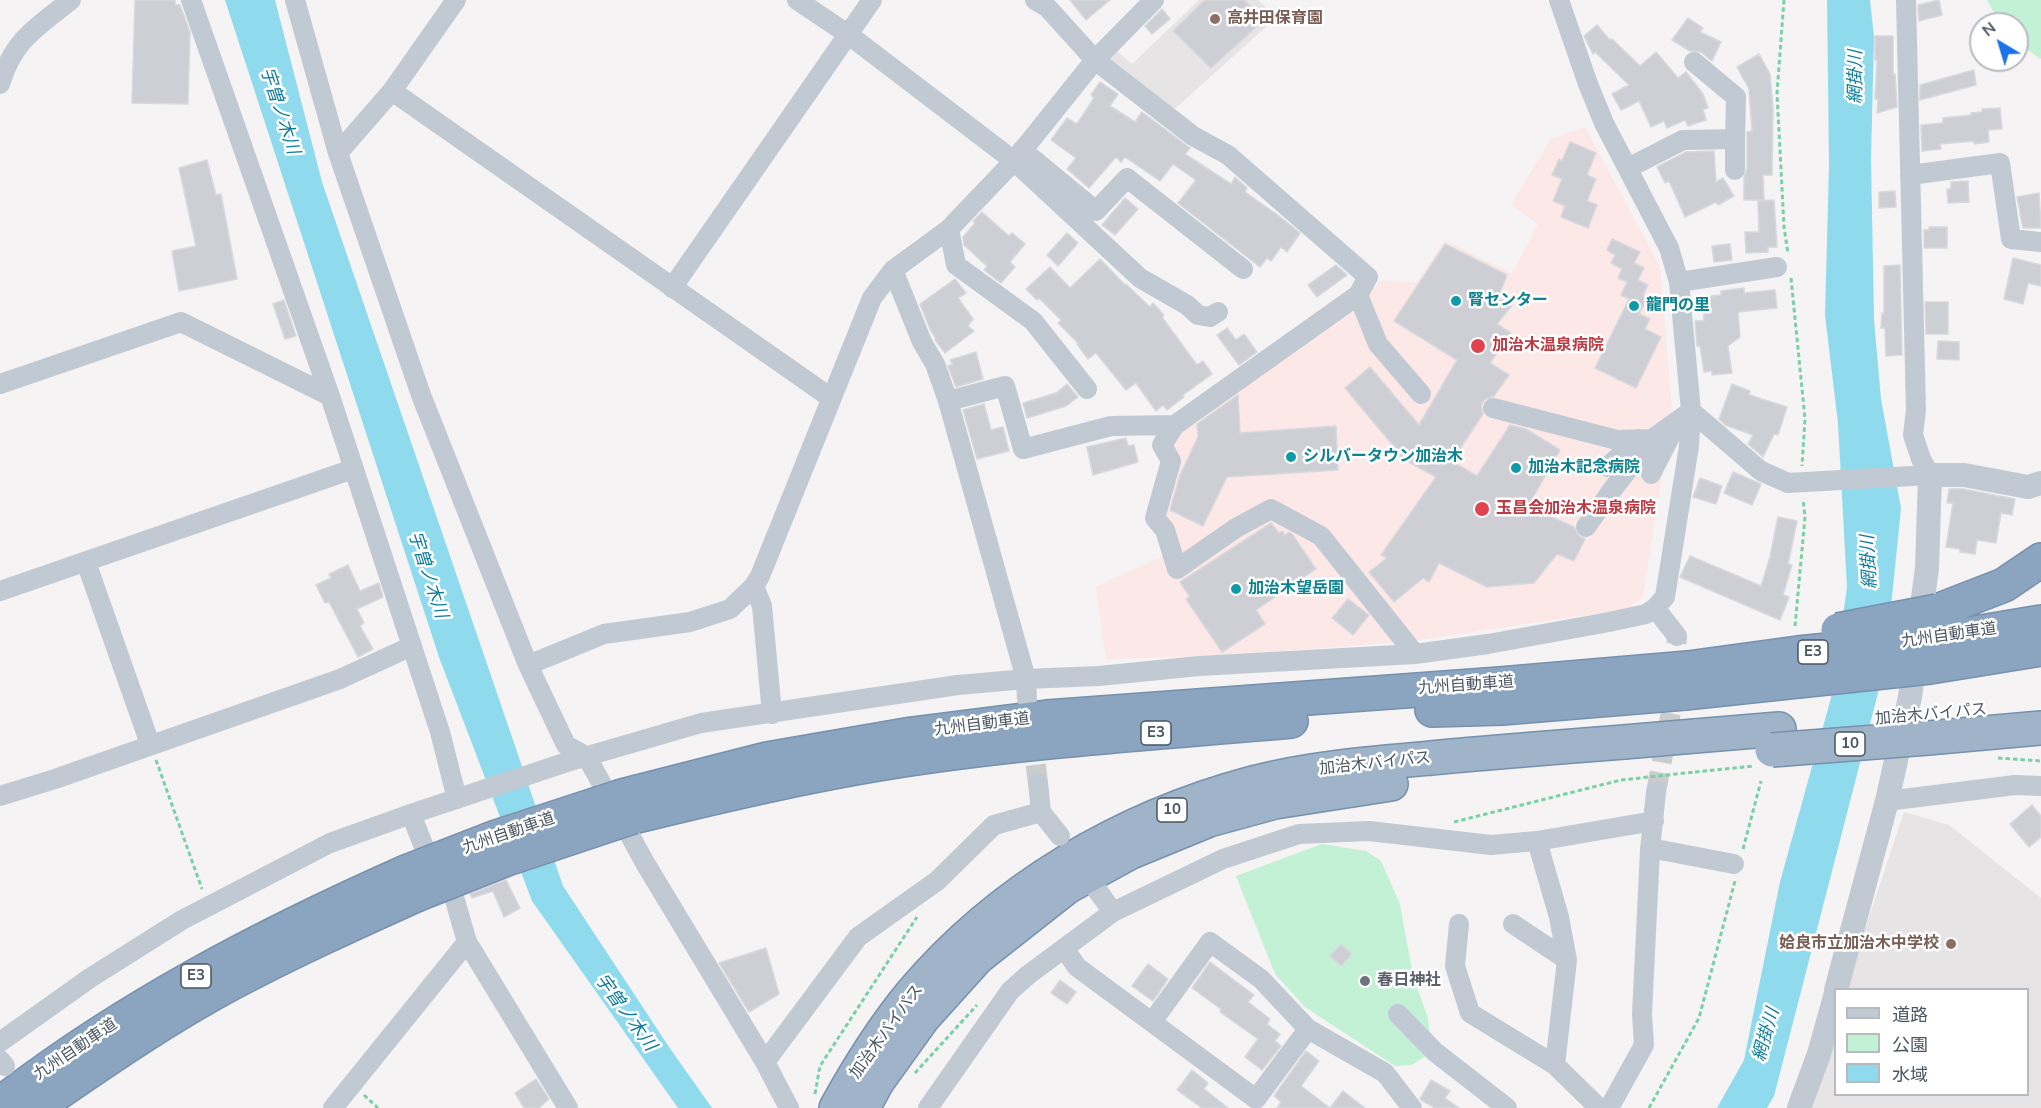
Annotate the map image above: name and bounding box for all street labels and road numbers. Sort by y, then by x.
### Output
street label: 九州自動車道 [1900,620,1998,652]
road number: E3 [1798,640,1828,664]
street label: 九州自動車道 [1417,673,1515,699]
street label: 加治木バイパス [1874,701,1988,729]
street label: 九州自動車道 [933,710,1031,740]
road number: E3 [1141,721,1171,745]
road number: 10 [1835,732,1865,756]
street label: 加治木バイパス [1318,749,1432,779]
road number: 10 [1157,798,1187,822]
street label: 九州自動車道 [460,809,558,859]
road number: E3 [181,964,211,988]
street label: 加治木バイパス [846,981,928,1083]
street label: 九州自動車道 [31,1015,121,1085]

